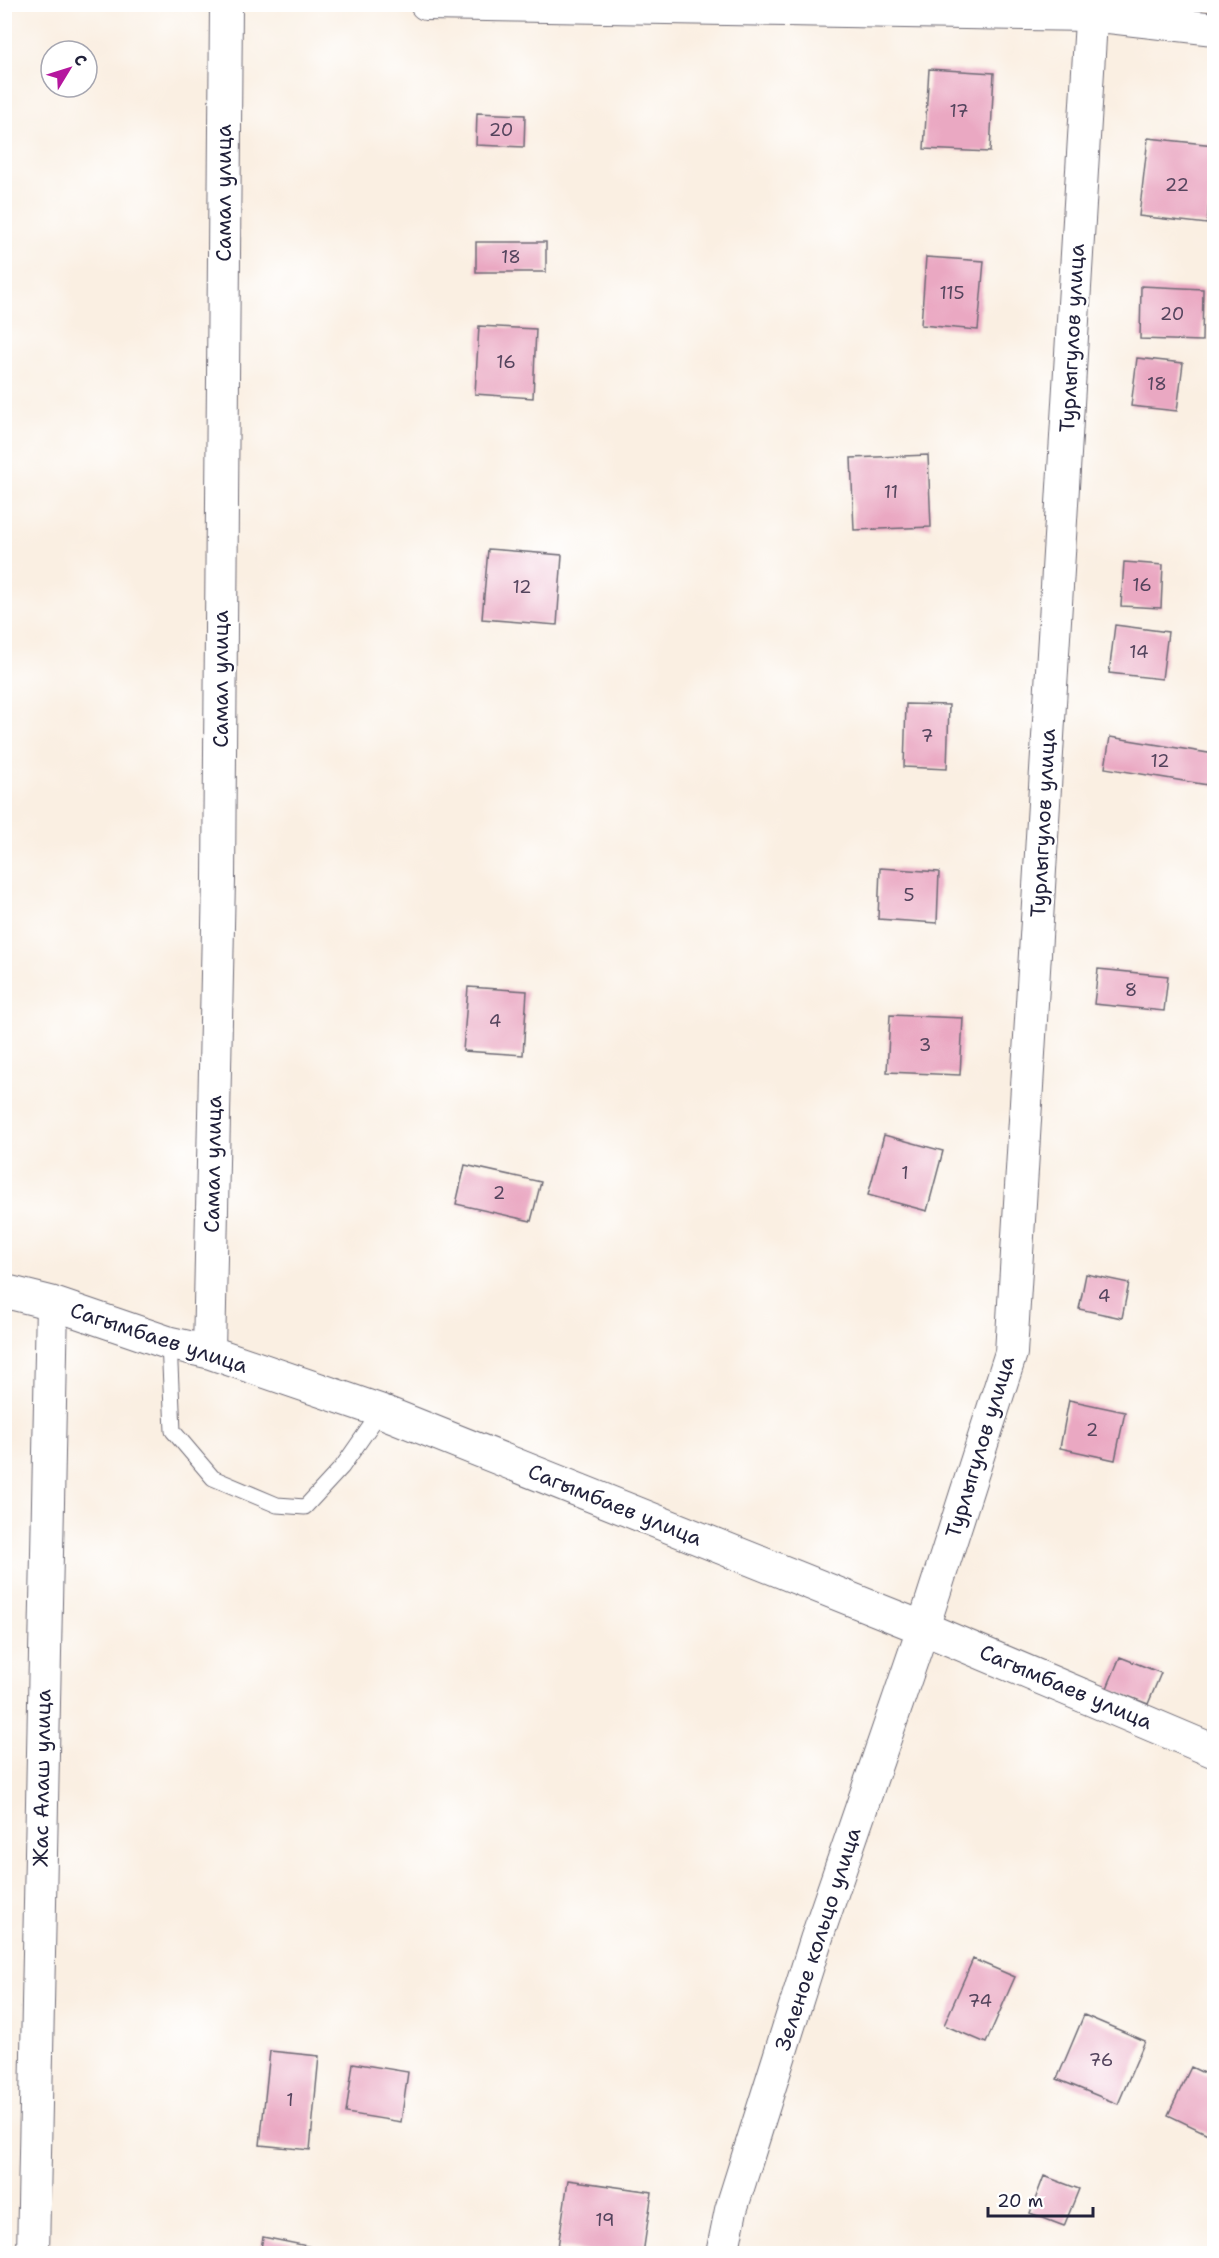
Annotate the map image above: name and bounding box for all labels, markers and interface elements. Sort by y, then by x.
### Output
north arrow [39,39,99,99]
text: С [69,50,92,71]
house number: 17 [949,99,969,123]
house number: 20 [489,118,513,142]
street label: Самал улица [210,124,238,262]
house number: 22 [1165,173,1189,197]
street label: Турлыгулов улица [1053,243,1091,433]
house number: 18 [501,245,521,269]
house number: 115 [939,281,965,305]
house number: 20 [1160,302,1184,326]
house number: 16 [496,350,516,374]
house number: 18 [1147,372,1167,396]
house number: 11 [884,480,898,504]
house number: 16 [1132,573,1152,597]
house number: 12 [512,575,532,599]
street label: Самал улица [207,610,235,748]
house number: 14 [1129,640,1149,664]
house number: 7 [921,724,933,748]
street label: Турлыгулов улица [1024,728,1062,918]
house number: 12 [1150,749,1170,773]
house number: 5 [903,883,915,907]
house number: 8 [1125,978,1137,1002]
house number: 4 [489,1009,501,1033]
house number: 3 [919,1033,931,1057]
street label: Самал улица [198,1095,228,1233]
house number: 1 [901,1161,909,1185]
house number: 2 [493,1181,505,1205]
house number: 4 [1098,1284,1110,1308]
street label: Сагымбаев улица [67,1296,251,1380]
street label: Турлыгулов улица [939,1353,1021,1541]
house number: 2 [1086,1418,1098,1442]
street label: Сагымбаев улица [524,1457,706,1553]
street label: Сагымбаев улица [975,1638,1157,1736]
street label: Жас Алаш улица [26,1689,58,1867]
street label: Зеленое кольцо улица [769,1824,867,2054]
house number: 74 [968,1989,992,2013]
house number: 76 [1089,2048,1113,2072]
house number: 1 [286,2088,294,2112]
scale bar [988,2180,1093,2218]
text: 20 m [997,2189,1043,2213]
house number: 19 [595,2208,615,2232]

